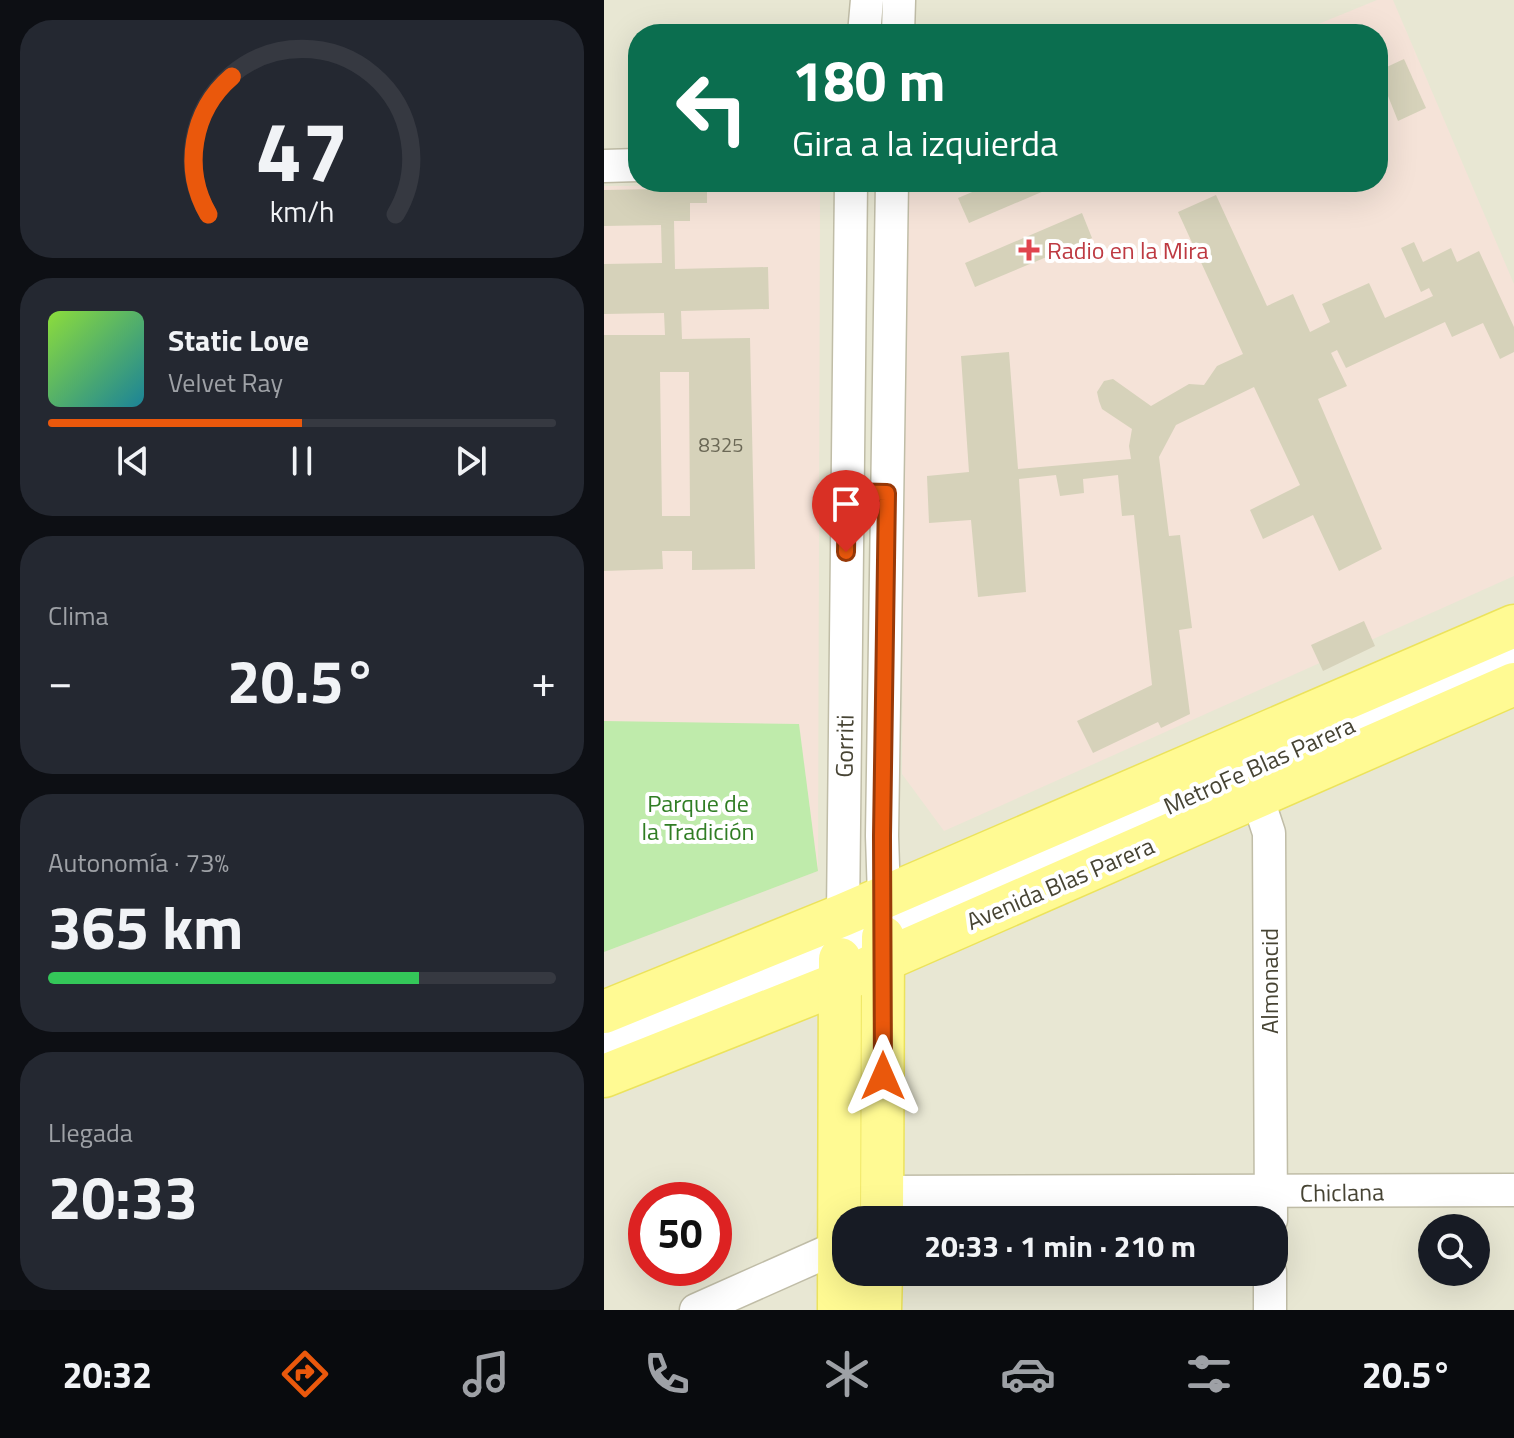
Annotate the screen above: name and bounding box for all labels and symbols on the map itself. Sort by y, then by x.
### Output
place label: Radio en la Mira [1047,232,1209,268]
marker: Radio en la Mira [1018,239,1040,261]
house number: 8325 [699,429,743,460]
pin [812,470,880,552]
street label: MetroFe Blas Parera [1158,707,1360,823]
street label: Gorriti [825,714,863,778]
park label: Parque de la Tradición [642,785,754,849]
street label: Avenida Blas Parera [960,827,1160,939]
street label: Almonacid [1251,928,1287,1034]
position arrow [841,1034,925,1118]
street label: Chiclana [1300,1173,1384,1211]
speed limit sign: 50 [628,1182,732,1286]

